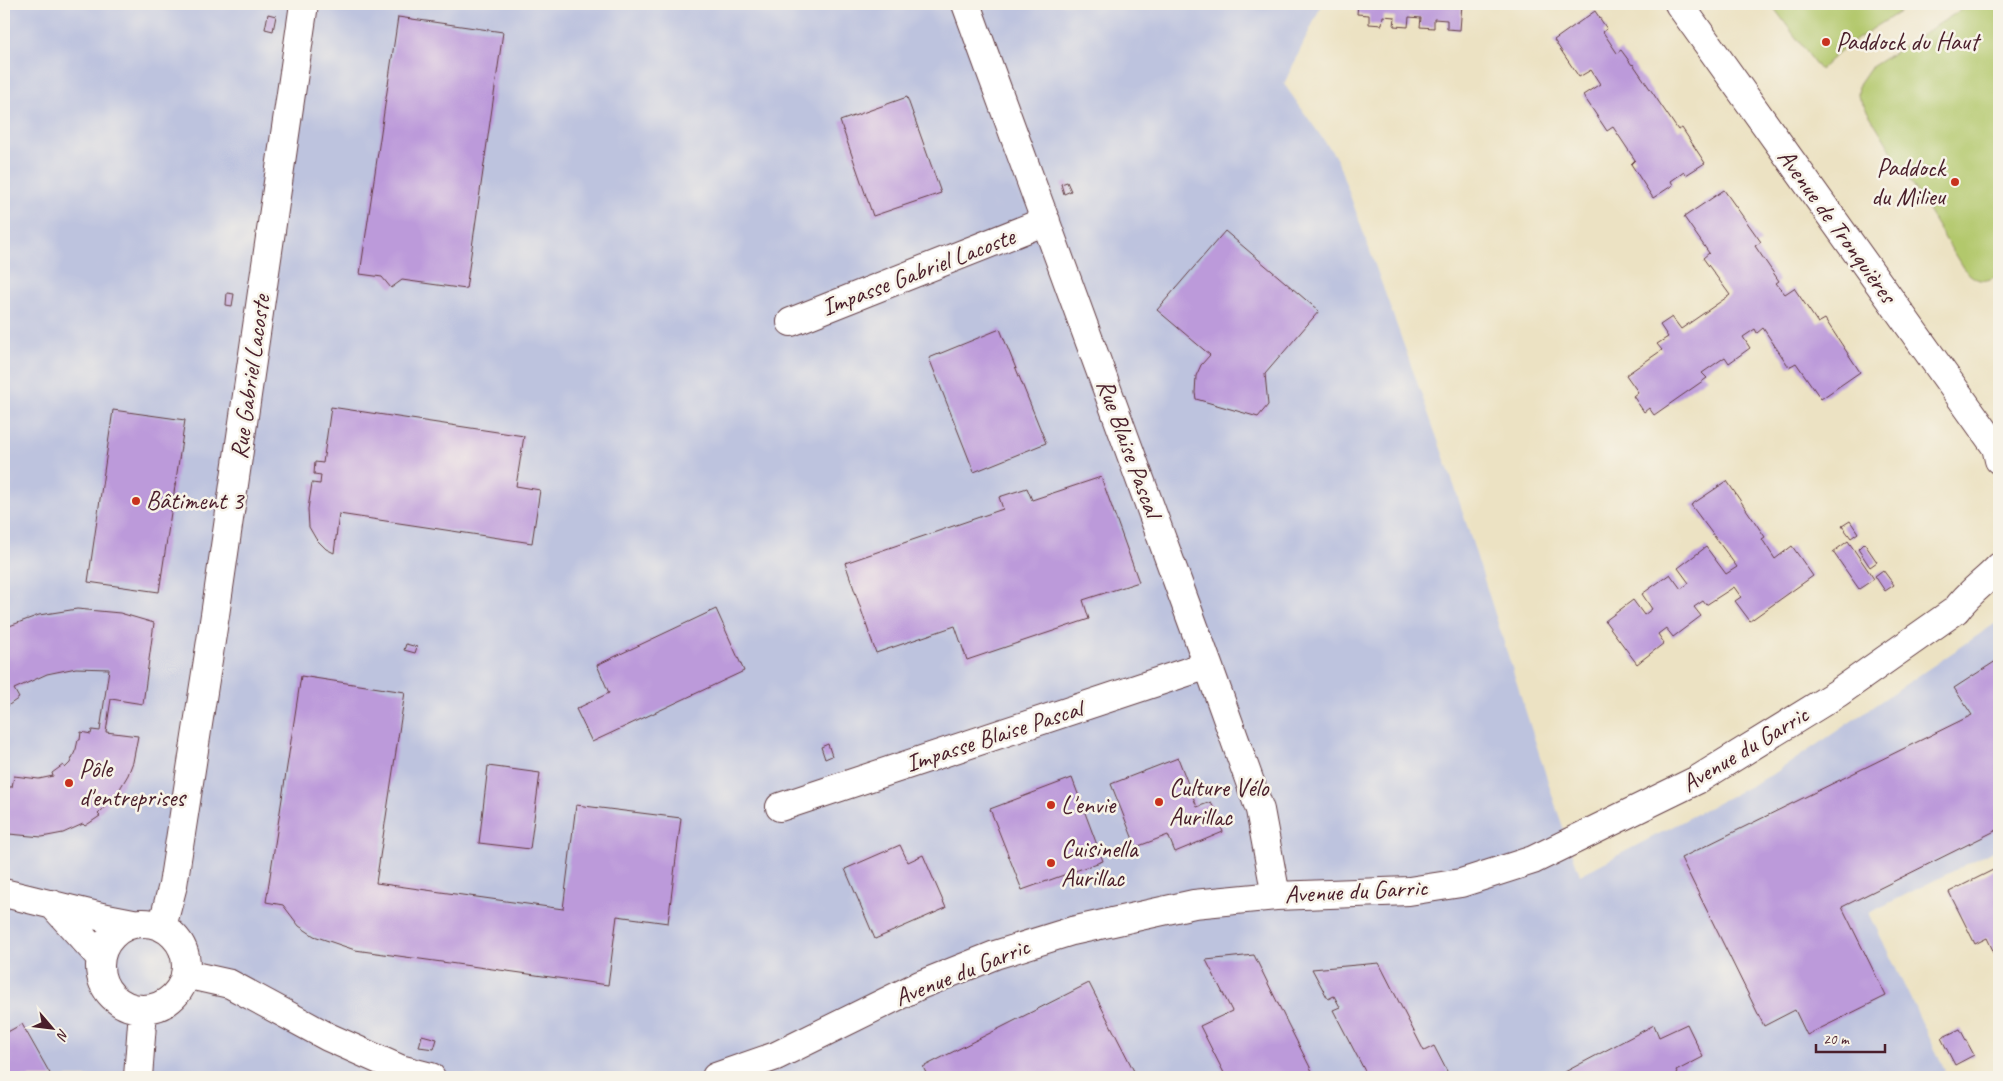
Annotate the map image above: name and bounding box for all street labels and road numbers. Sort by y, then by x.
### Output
street label: Avenue de Tronquières [1770,143,1905,311]
street label: Impasse Gabriel Lacoste [817,220,1021,324]
street label: Rue Gabriel Lacoste [223,291,278,461]
street label: Rue Blaise Pascal [1089,375,1170,526]
street label: Impasse Blaise Pascal [902,691,1091,780]
street label: Avenue du Garric [1676,698,1815,799]
street label: Avenue du Garric [1284,871,1429,911]
street label: Avenue du Garric [890,930,1035,1014]

